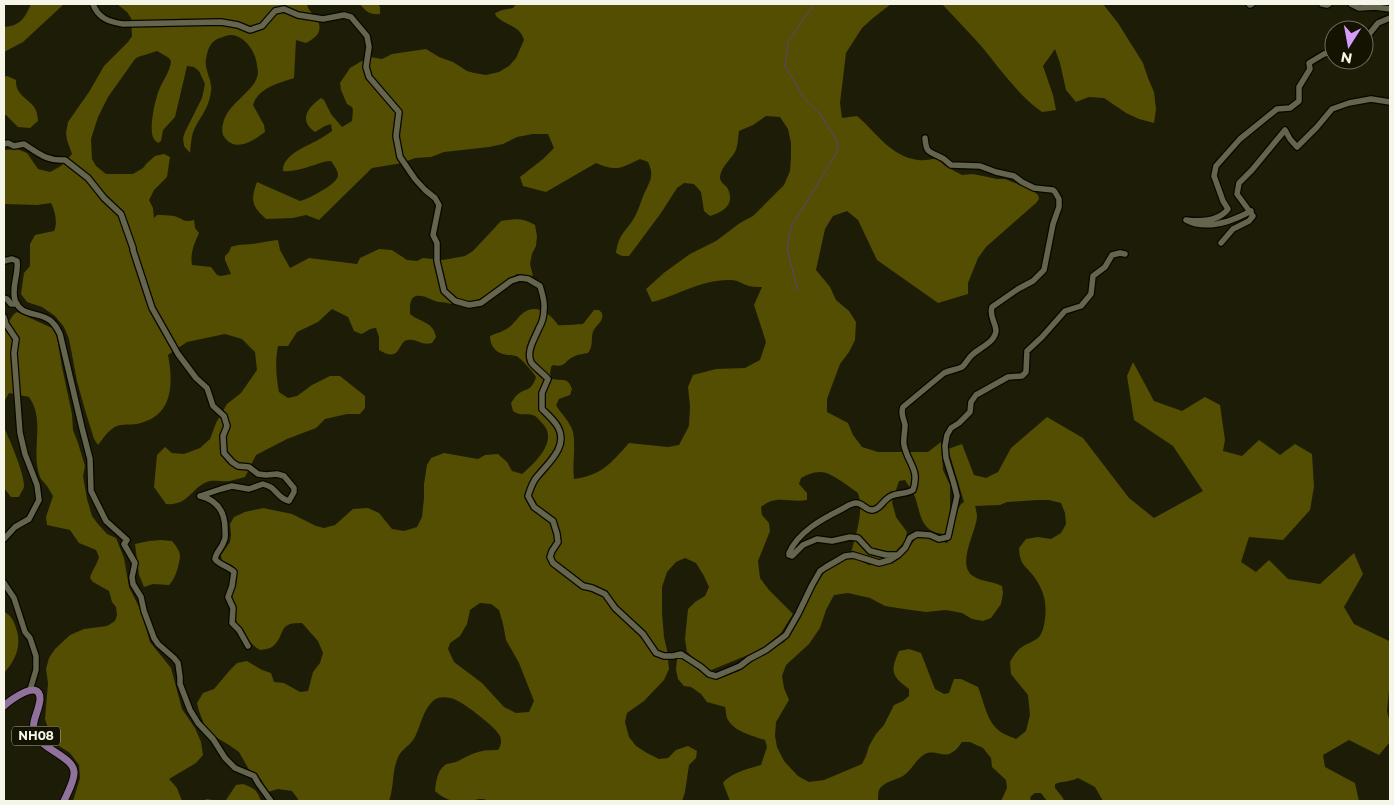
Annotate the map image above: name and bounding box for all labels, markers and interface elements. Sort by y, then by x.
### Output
north arrow [1324,20,1374,70]
text: N [1339,48,1354,68]
road number: NH08 [12,726,60,746]

